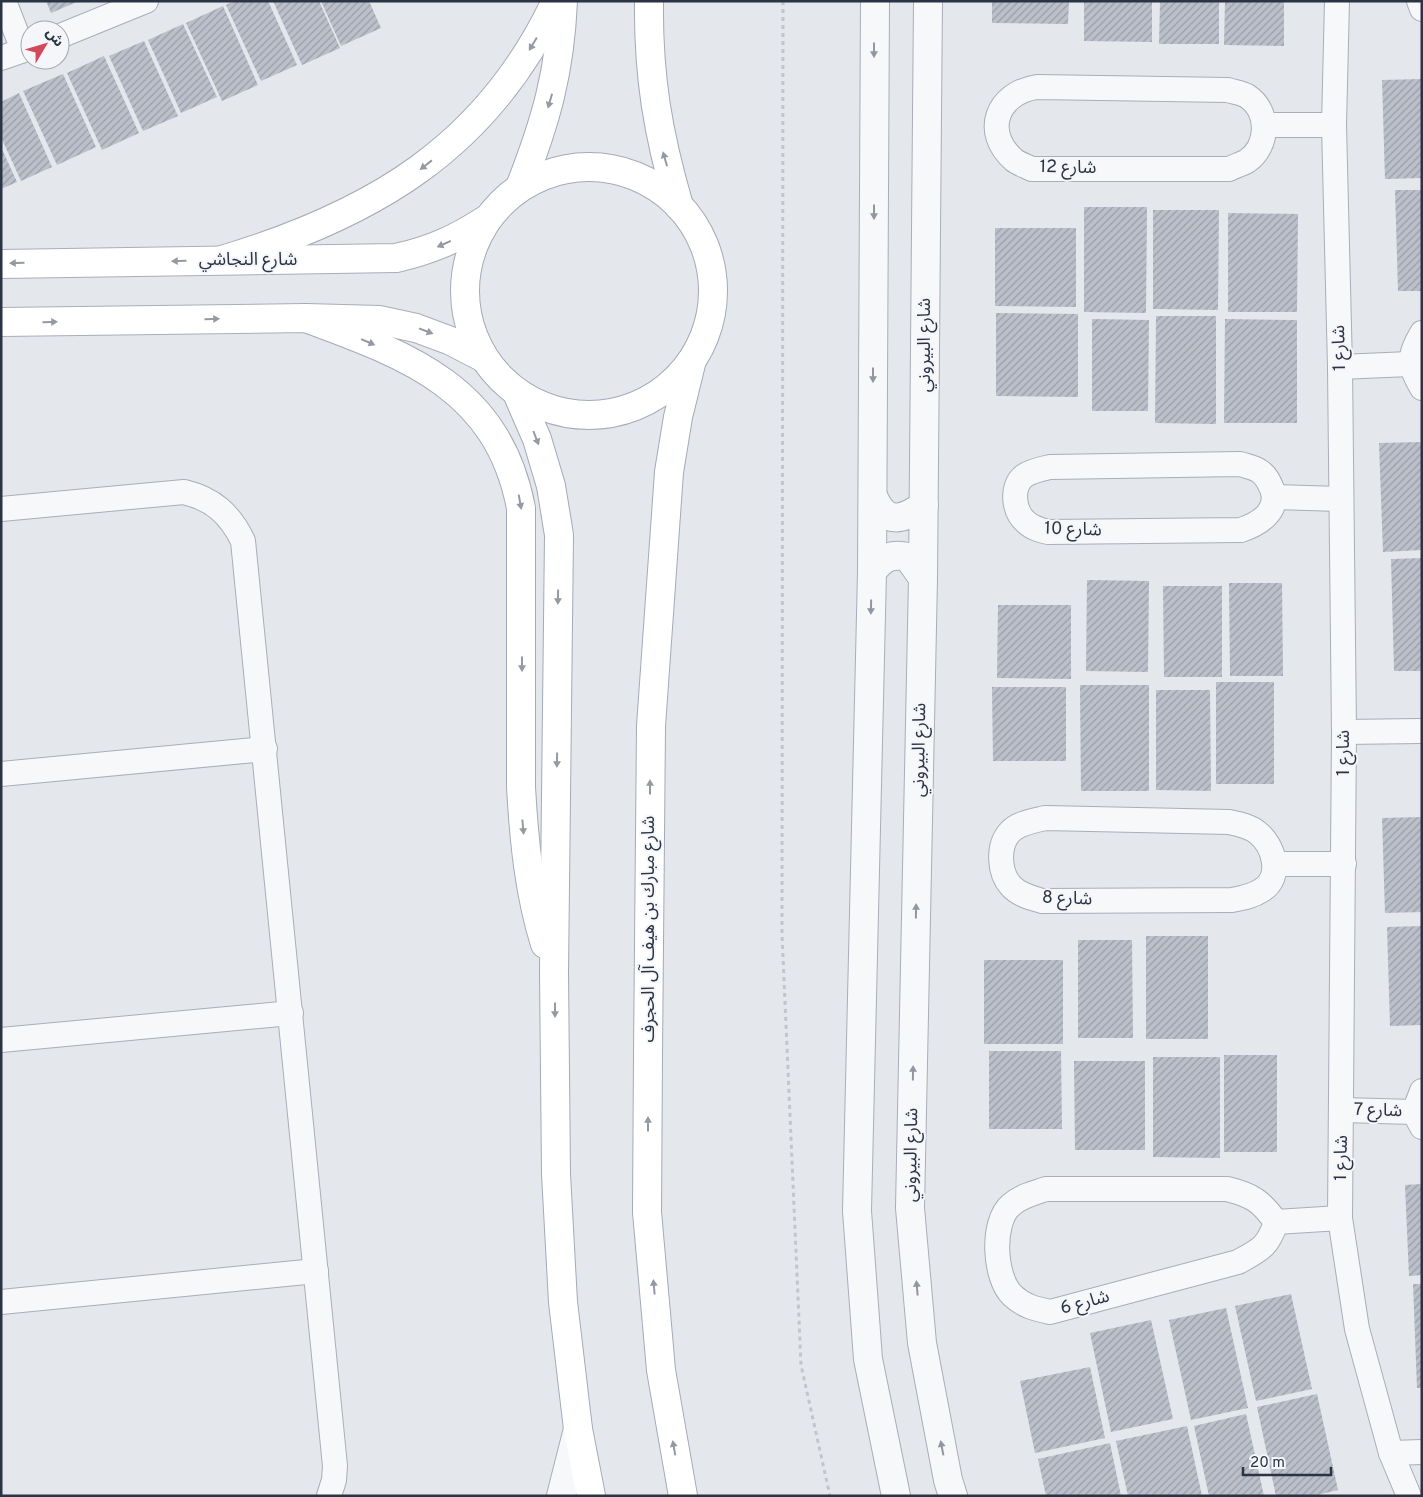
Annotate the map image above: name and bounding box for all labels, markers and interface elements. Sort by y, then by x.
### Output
north arrow [20,20,70,70]
text: ش [41,25,67,51]
one-way arrow [529,38,538,51]
one-way arrow [870,42,878,58]
one-way arrow [546,94,554,109]
one-way arrow [661,152,669,167]
street label: شارع 12 [1039,156,1097,181]
one-way arrow [419,160,433,170]
one-way arrow [870,205,878,221]
one-way arrow [437,240,451,248]
street label: شارع النجاشي [199,249,297,273]
one-way arrow [171,257,187,265]
one-way arrow [9,259,25,267]
street label: شارع البيروني [914,298,938,392]
one-way arrow [205,315,221,323]
one-way arrow [42,317,58,325]
street label: شارع 1 [1328,325,1353,371]
one-way arrow [419,327,434,335]
one-way arrow [361,338,375,346]
one-way arrow [869,367,877,383]
one-way arrow [532,431,540,446]
one-way arrow [517,494,525,510]
street label: شارع 10 [1044,518,1102,543]
one-way arrow [554,590,562,606]
one-way arrow [867,600,875,616]
one-way arrow [518,657,526,673]
street label: شارع البيروني [908,703,933,797]
street label: شارع 1 [1333,730,1357,776]
one-way arrow [552,752,560,768]
one-way arrow [646,779,654,795]
street label: شارع مبارك بن هيف آل الحجرف [638,816,662,1042]
one-way arrow [519,819,527,835]
street label: شارع 8 [1041,887,1093,912]
one-way arrow [913,903,921,919]
one-way arrow [551,1002,559,1018]
one-way arrow [909,1065,917,1081]
street label: شارع 7 [1353,1099,1403,1124]
street label: شارع البيروني [900,1108,925,1202]
one-way arrow [644,1116,652,1132]
street label: شارع 1 [1330,1135,1355,1181]
one-way arrow [649,1278,657,1294]
one-way arrow [913,1280,921,1296]
street label: شارع 6 [1058,1285,1112,1322]
one-way arrow [670,1439,678,1455]
one-way arrow [937,1440,945,1456]
scale bar [1243,1444,1330,1476]
text: 20 m [1250,1454,1285,1473]

